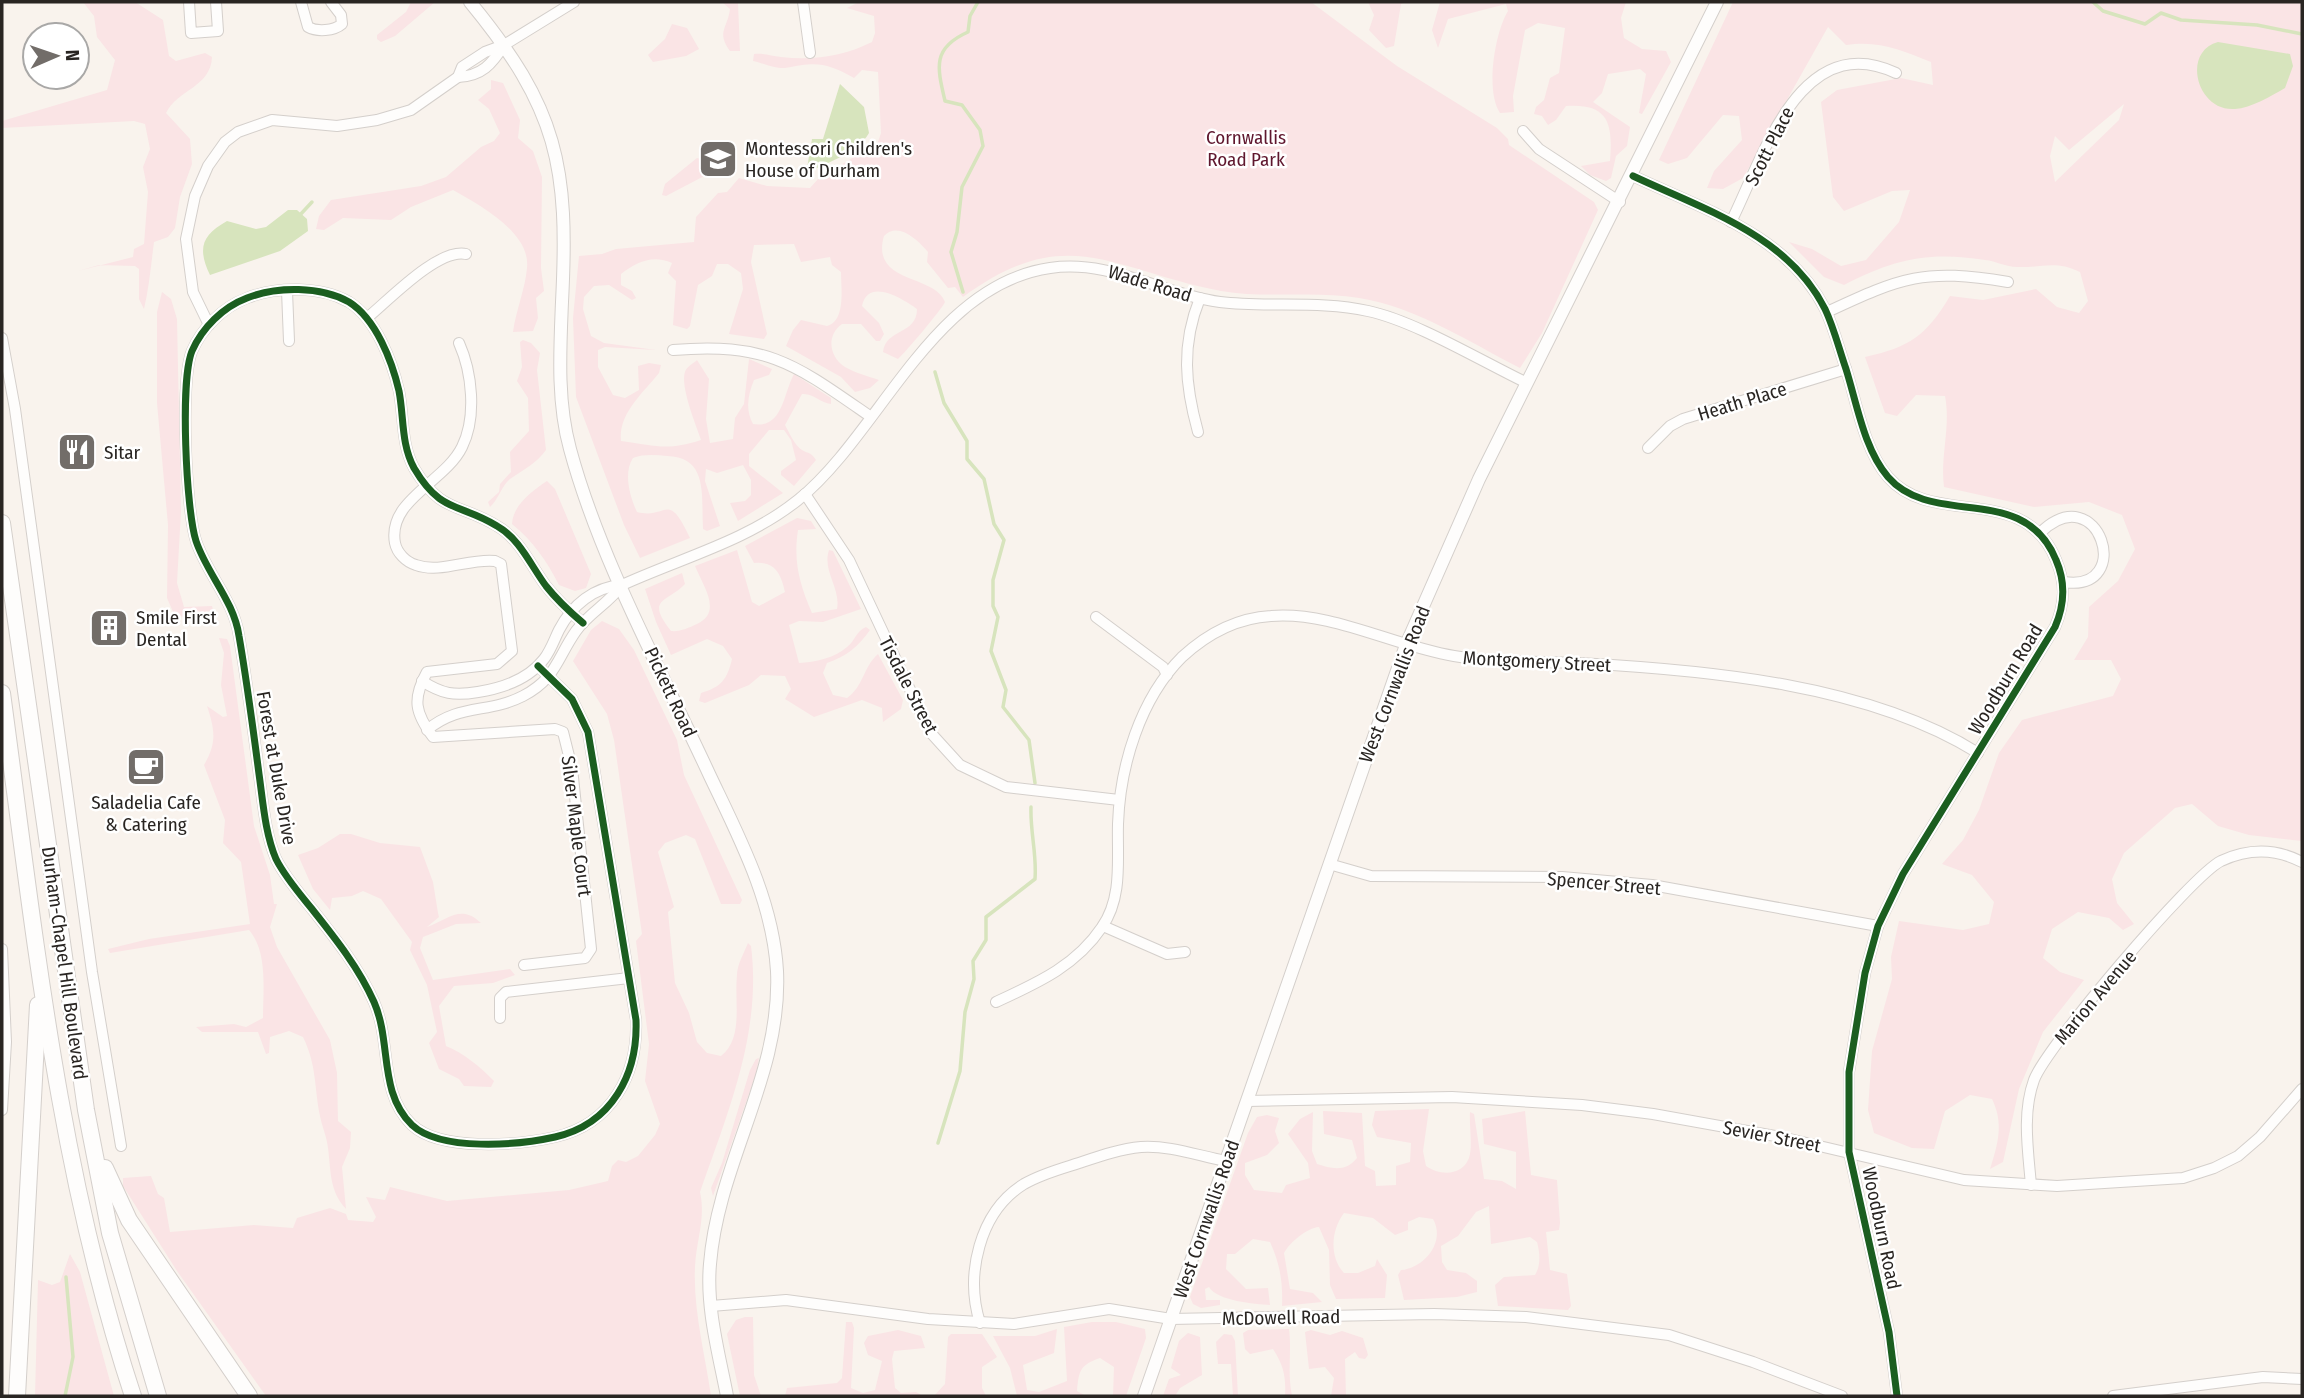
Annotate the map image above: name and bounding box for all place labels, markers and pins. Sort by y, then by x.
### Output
place label: Montessori Children's House of Durham [745,137,912,182]
school or university icon: Montessori Children's House of Durham [697,138,739,180]
restaurant icon: Sitar [56,431,98,473]
place label: Sitar [104,441,141,464]
place label: Smile First Dental [136,606,218,651]
building icon: Smile First Dental [88,607,130,649]
cafe icon: Saladelia Cafe & Catering [125,746,167,788]
place label: Saladelia Cafe & Catering [91,791,201,836]

